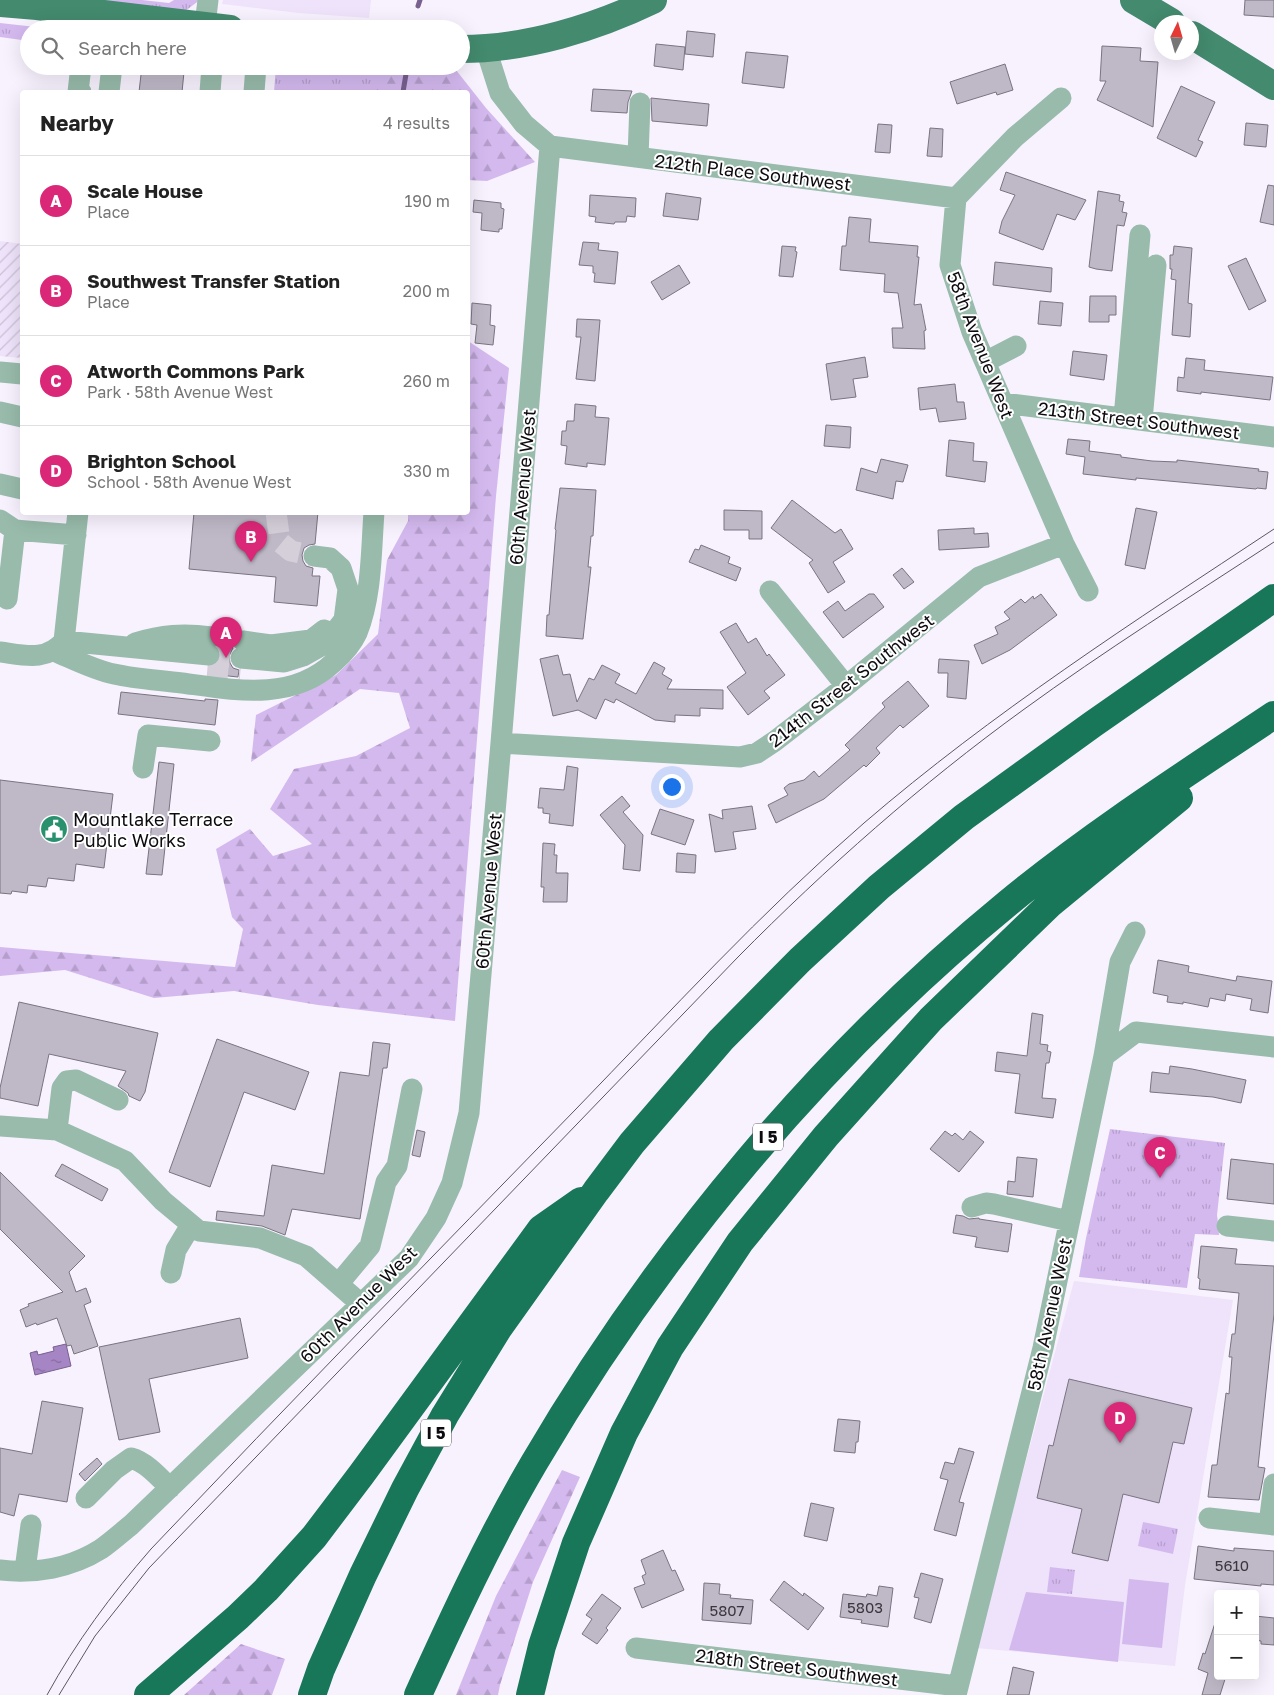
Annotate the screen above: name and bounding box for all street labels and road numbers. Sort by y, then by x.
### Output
street label: 212th Place Southwest [654,149,852,195]
street label: 58th Avenue West [943,268,1019,422]
street label: 213th Street Southwest [1037,397,1241,443]
street label: 60th Avenue West [504,408,540,566]
street label: 214th Street Southwest [764,609,938,751]
street label: 60th Avenue West [470,812,506,970]
road number: I 5 [753,1124,783,1150]
street label: 58th Avenue West [1022,1235,1076,1393]
street label: 60th Avenue West [295,1241,421,1367]
road number: I 5 [421,1420,451,1446]
street label: 218th Street Southwest [695,1644,899,1690]

